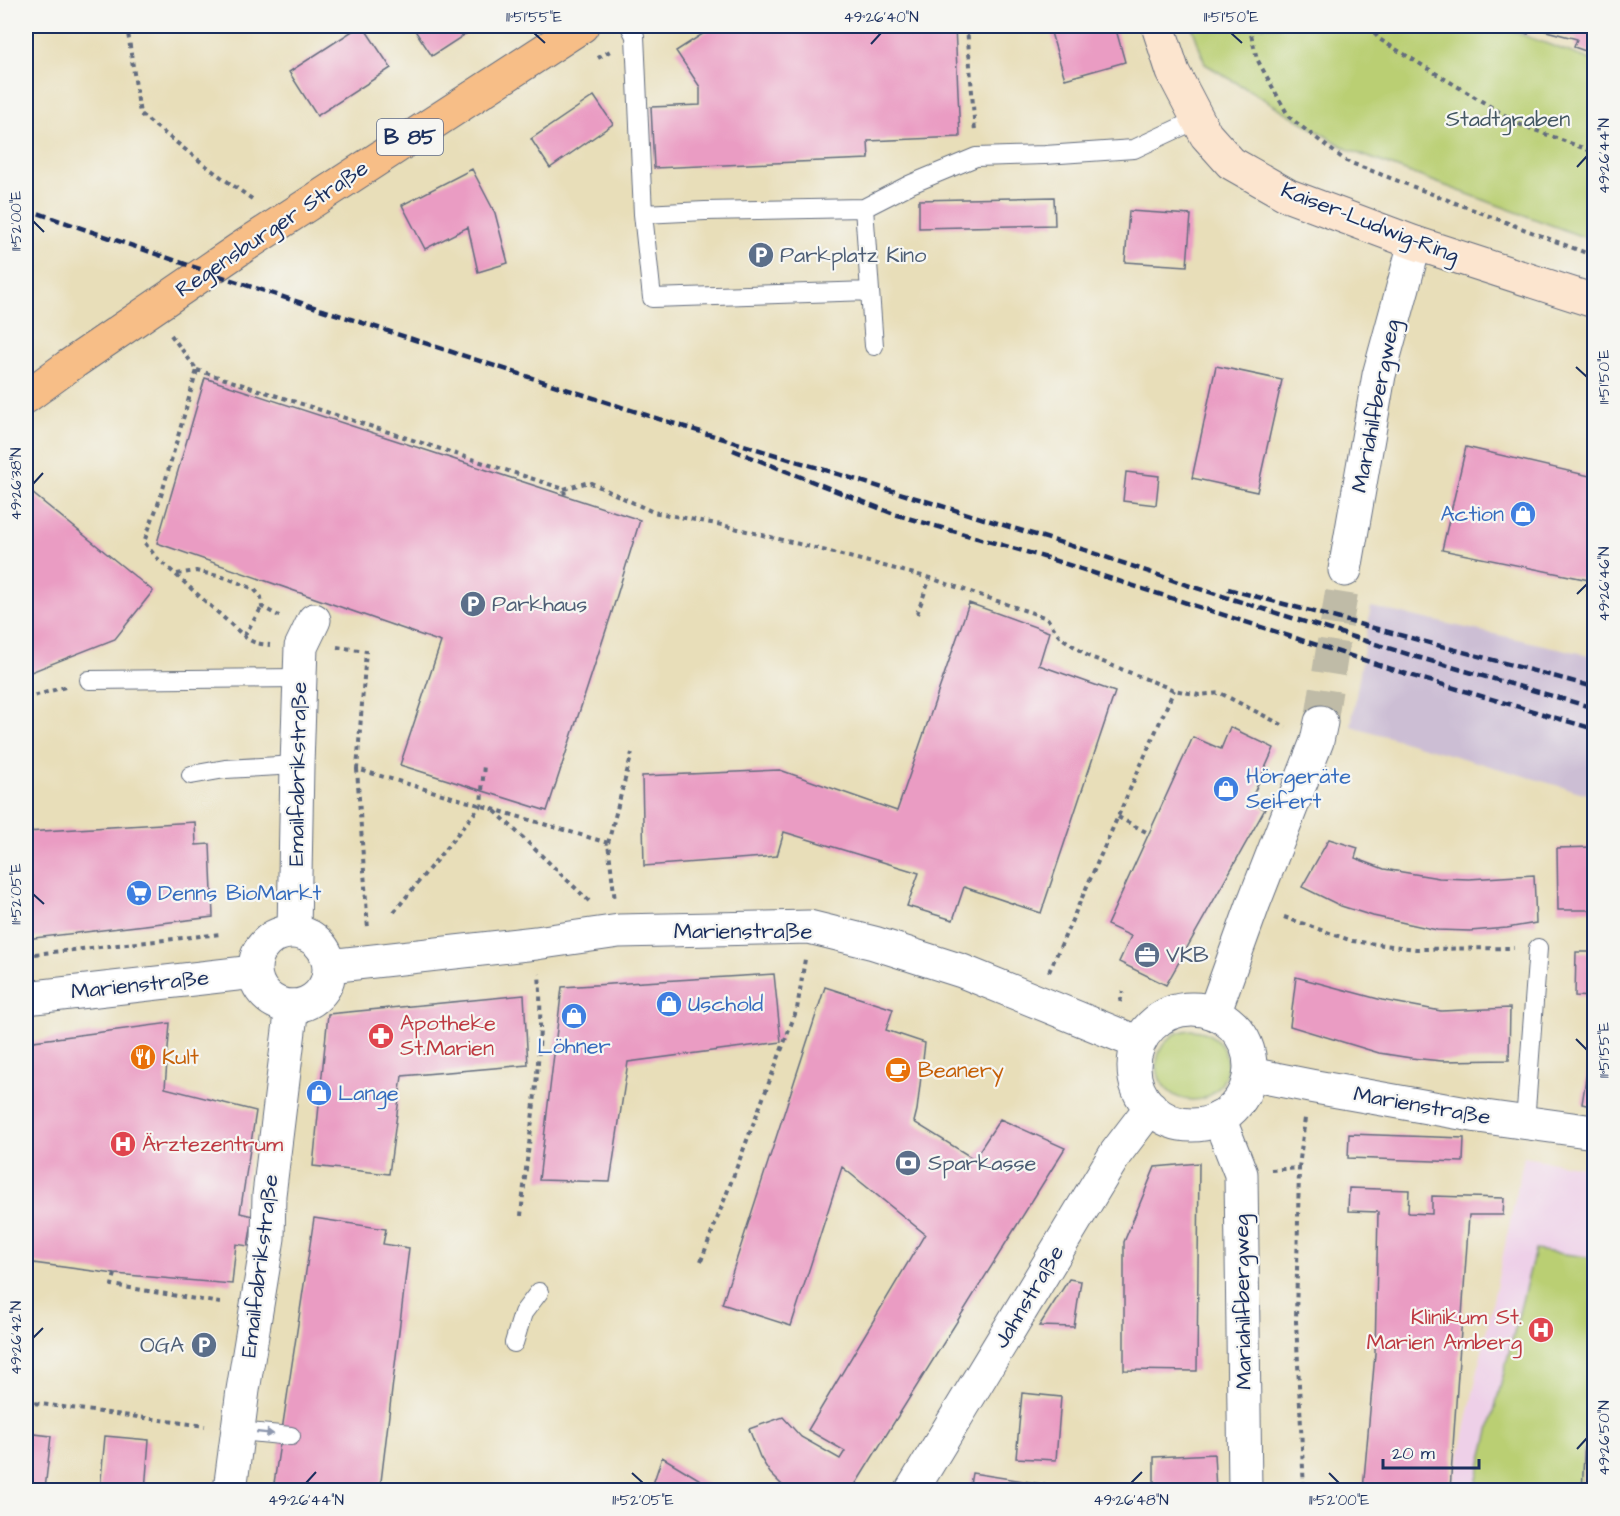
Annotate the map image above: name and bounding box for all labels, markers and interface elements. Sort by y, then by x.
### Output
text: 11°51'55"E [506,7,562,28]
text: 49°26'40"N [843,7,919,28]
text: 11°51'50"E [1204,7,1258,28]
park label: Stadtgraben [1446,104,1570,136]
text: 49°26'44"N [1594,118,1615,194]
road number: B 85 [377,119,443,155]
street label: Regensburger Straße [169,153,375,306]
street label: Kaiser-Ludwig-Ring [1276,175,1463,272]
text: 11°52'00"E [6,191,27,251]
parking icon: Parkplatz Kino [746,240,776,270]
place label: Parkplatz Kino [780,240,927,271]
street label: Mariahilfbergweg [1344,317,1409,495]
text: 11°51'50"E [1594,350,1615,404]
text: 49°26'38"N [6,448,27,520]
place label: Action [1440,499,1504,530]
shop icon: Action [1508,499,1538,529]
text: 49°26'46"N [1594,546,1615,622]
parking icon: Parkhaus [458,589,488,619]
place label: Parkhaus [492,589,587,620]
street label: Emailfabrikstraße [281,681,315,867]
place label: Hörgeräte Seifert [1246,761,1351,817]
shop icon: Hörgeräte Seifert [1211,774,1241,804]
text: 11°52'05"E [6,863,27,925]
supermarket icon: Denns BioMarkt [124,878,154,908]
place label: Denns BioMarkt [158,878,321,909]
street label: Marienstraße [674,916,812,947]
office icon: VKB [1132,940,1162,970]
place label: VKB [1166,940,1209,971]
street label: Marienstraße [69,962,211,1008]
shop icon: Uschold [654,989,684,1019]
place label: Uschold [688,989,763,1020]
shop icon: Löhner [559,1001,589,1031]
place label: Apotheke St.Marien [400,1008,496,1064]
pharmacy icon: Apotheke St.Marien [366,1021,396,1051]
text: 11°51'55"E [1594,1022,1615,1078]
place label: Löhner [537,1031,611,1062]
restaurant icon: Kult [128,1042,158,1072]
place label: Kult [162,1042,199,1073]
cafe icon: Beanery [883,1055,913,1085]
place label: Beanery [918,1055,1004,1087]
shop icon: Lange [304,1078,334,1108]
place label: Lange [338,1078,399,1110]
street label: Marienstraße [1351,1079,1493,1133]
hospital icon: Ärztezentrum [108,1129,138,1159]
place label: Ärztezentrum [142,1129,283,1160]
bank icon: Sparkasse [893,1148,923,1178]
place label: Sparkasse [928,1148,1037,1179]
street label: Emailfabrikstraße [233,1172,287,1359]
street label: Mariahilfbergweg [1226,1214,1261,1390]
street label: Jahnstraße [986,1239,1072,1355]
text: 49°26'42"N [6,1301,27,1375]
place label: Klinikum St. Marien Amberg [1366,1302,1522,1359]
hospital icon: Klinikum St. Marien Amberg [1526,1315,1556,1345]
place label: OGA [140,1330,184,1361]
parking icon: OGA [189,1330,219,1360]
text: 49°26'50"N [1594,1400,1615,1476]
one-way arrow [256,1428,275,1438]
scale bar [1383,1432,1479,1470]
text: 20 m [1392,1441,1435,1466]
text: 49°26'44"N [268,1490,344,1511]
text: 11°52'05"E [612,1490,674,1511]
text: 49°26'48"N [1093,1490,1169,1511]
text: 11°52'00"E [1309,1490,1369,1511]

